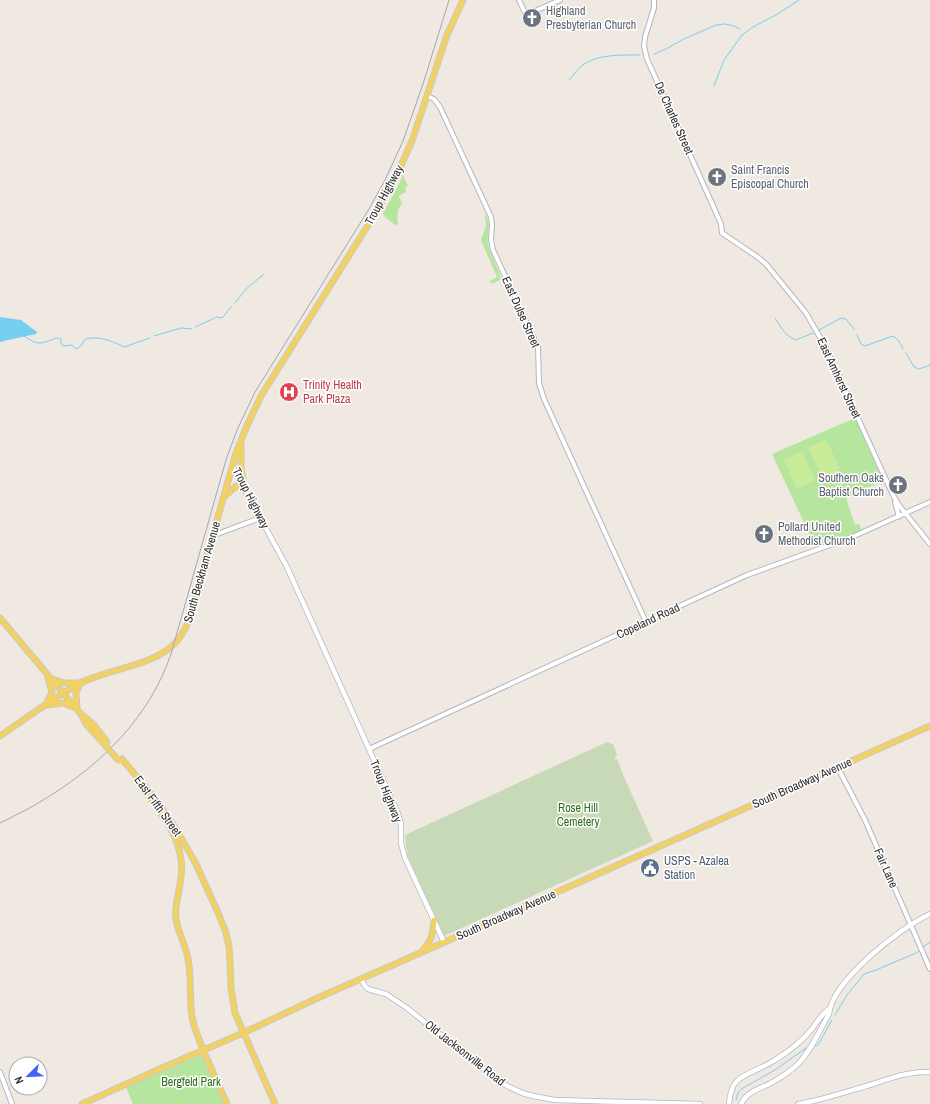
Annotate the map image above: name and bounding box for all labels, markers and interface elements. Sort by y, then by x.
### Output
place label: Highland Presbyterian Church [546,3,636,33]
church icon: Highland Presbyterian Church [521,7,543,29]
street label: De Charles Street [651,79,697,157]
street label: Troup Highway [361,162,407,228]
place label: Saint Francis Episcopal Church [731,162,809,192]
church icon: Saint Francis Episcopal Church [706,166,728,188]
street label: East Dulse Street [498,274,544,350]
street label: East Amherst Street [813,335,865,421]
place label: Trinity Health Park Plaza [303,377,362,407]
hospital icon: Trinity Health Park Plaza [278,381,300,403]
street label: Troup Highway [229,465,273,531]
place label: Southern Oaks Baptist Church [818,470,884,500]
church icon: Southern Oaks Baptist Church [887,474,909,496]
street label: South Beckham Avenue [180,519,224,625]
place label: Pollard United Methodist Church [778,519,856,549]
church icon: Pollard United Methodist Church [753,523,775,545]
street label: Copeland Road [614,599,682,643]
street label: South Broadway Avenue [750,754,854,812]
street label: Troup Highway [366,757,406,825]
street label: East Fifth Street [131,773,186,840]
park label: Rose Hill Cemetery [557,800,599,830]
street label: Fair Lane [870,846,902,890]
place label: USPS - Azalea Station [664,853,730,883]
public building icon: USPS - Azalea Station [639,857,661,879]
street label: South Broadway Avenue [454,886,558,944]
street label: Old Jacksonville Road [421,1017,509,1089]
north arrow [8,1056,48,1096]
text: N [11,1074,27,1086]
park label: Bergfeld Park [161,1074,221,1090]

